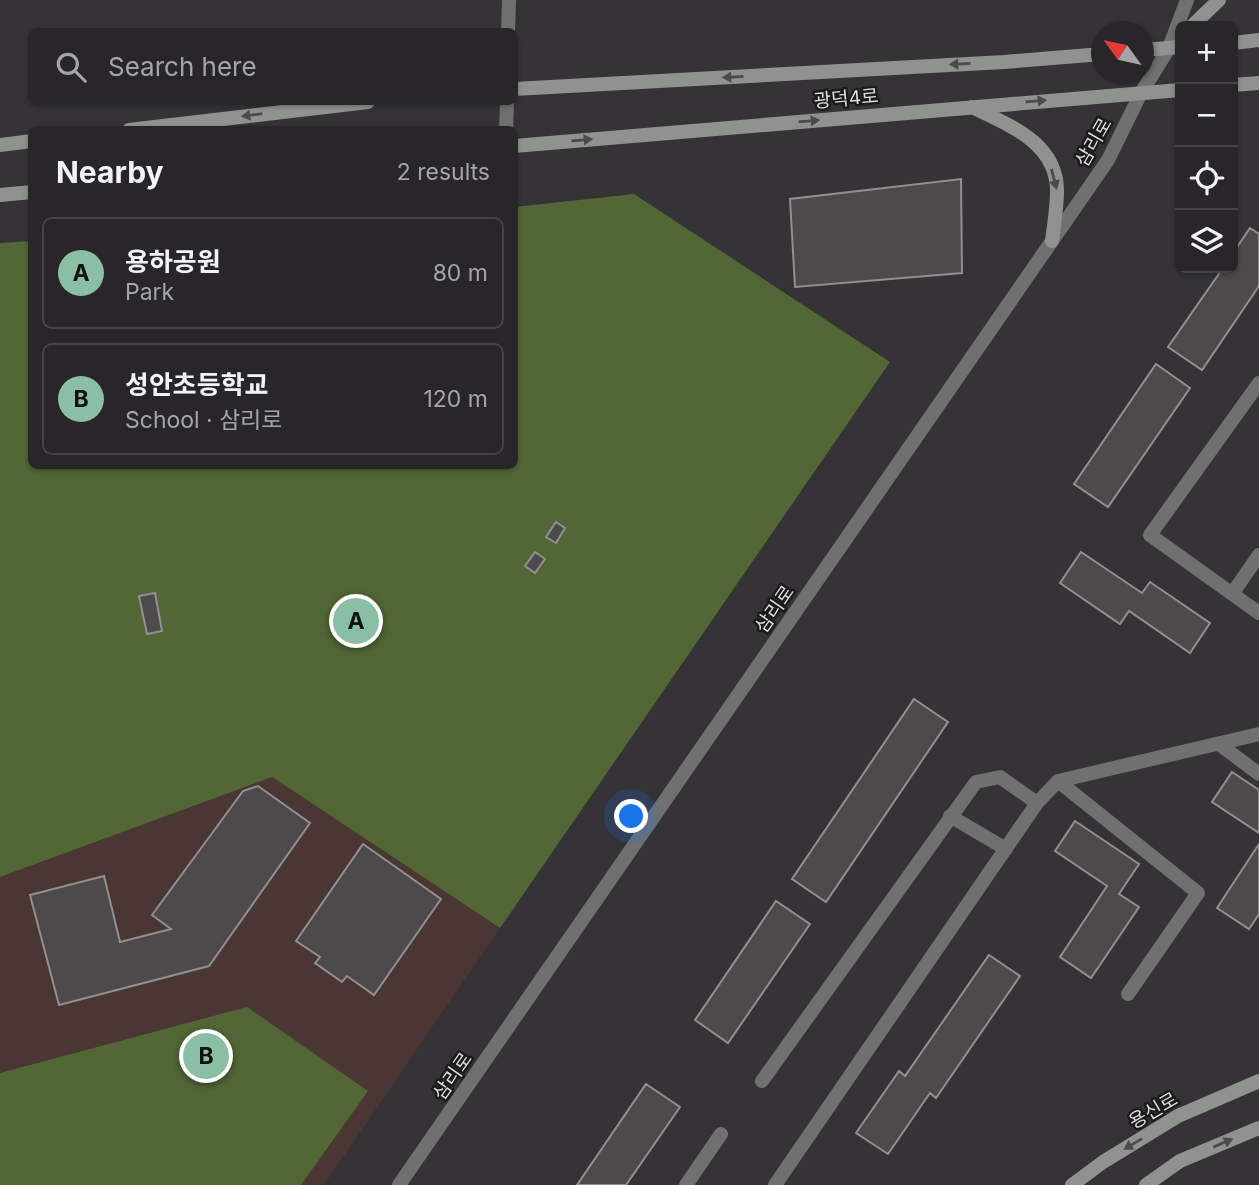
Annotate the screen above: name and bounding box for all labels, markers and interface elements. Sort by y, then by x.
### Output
north arrow [1091,21,1154,84]
map controls [1175,21,1238,273]
button: + [1175,21,1238,84]
search box [28,28,518,105]
icon: search [52,48,90,86]
text: Search here [108,51,257,82]
one-way arrow [949,59,971,70]
one-way arrow [722,71,744,82]
street label: 광덕4로 [813,84,879,113]
button: − [1175,84,1238,147]
one-way arrow [1025,95,1047,106]
one-way arrow [241,110,263,121]
street label: 삼리로 [1070,114,1117,171]
one-way arrow [798,115,820,126]
one-way arrow [572,134,594,145]
button: locate [1175,147,1238,210]
text: Nearby [56,154,164,190]
text: 2 results [397,158,490,186]
one-way arrow [1049,168,1060,190]
button: layers [1175,210,1238,273]
text: 용하공원 [125,246,221,277]
text: A [72,259,90,287]
text: 80 m [433,259,488,287]
text: Park [125,278,174,306]
text: 성안초등학교 [125,369,269,400]
text: B [73,385,89,413]
text: 120 m [423,385,488,413]
text: School · 삼리로 [125,406,283,434]
street label: 삼리로 [750,581,799,637]
pin: A [333,595,379,647]
your location [614,799,648,833]
pin: B [183,1030,229,1082]
street label: 삼리로 [428,1048,477,1104]
street label: 용신로 [1125,1087,1182,1134]
one-way arrow [1213,1137,1233,1149]
one-way arrow [1123,1138,1142,1150]

